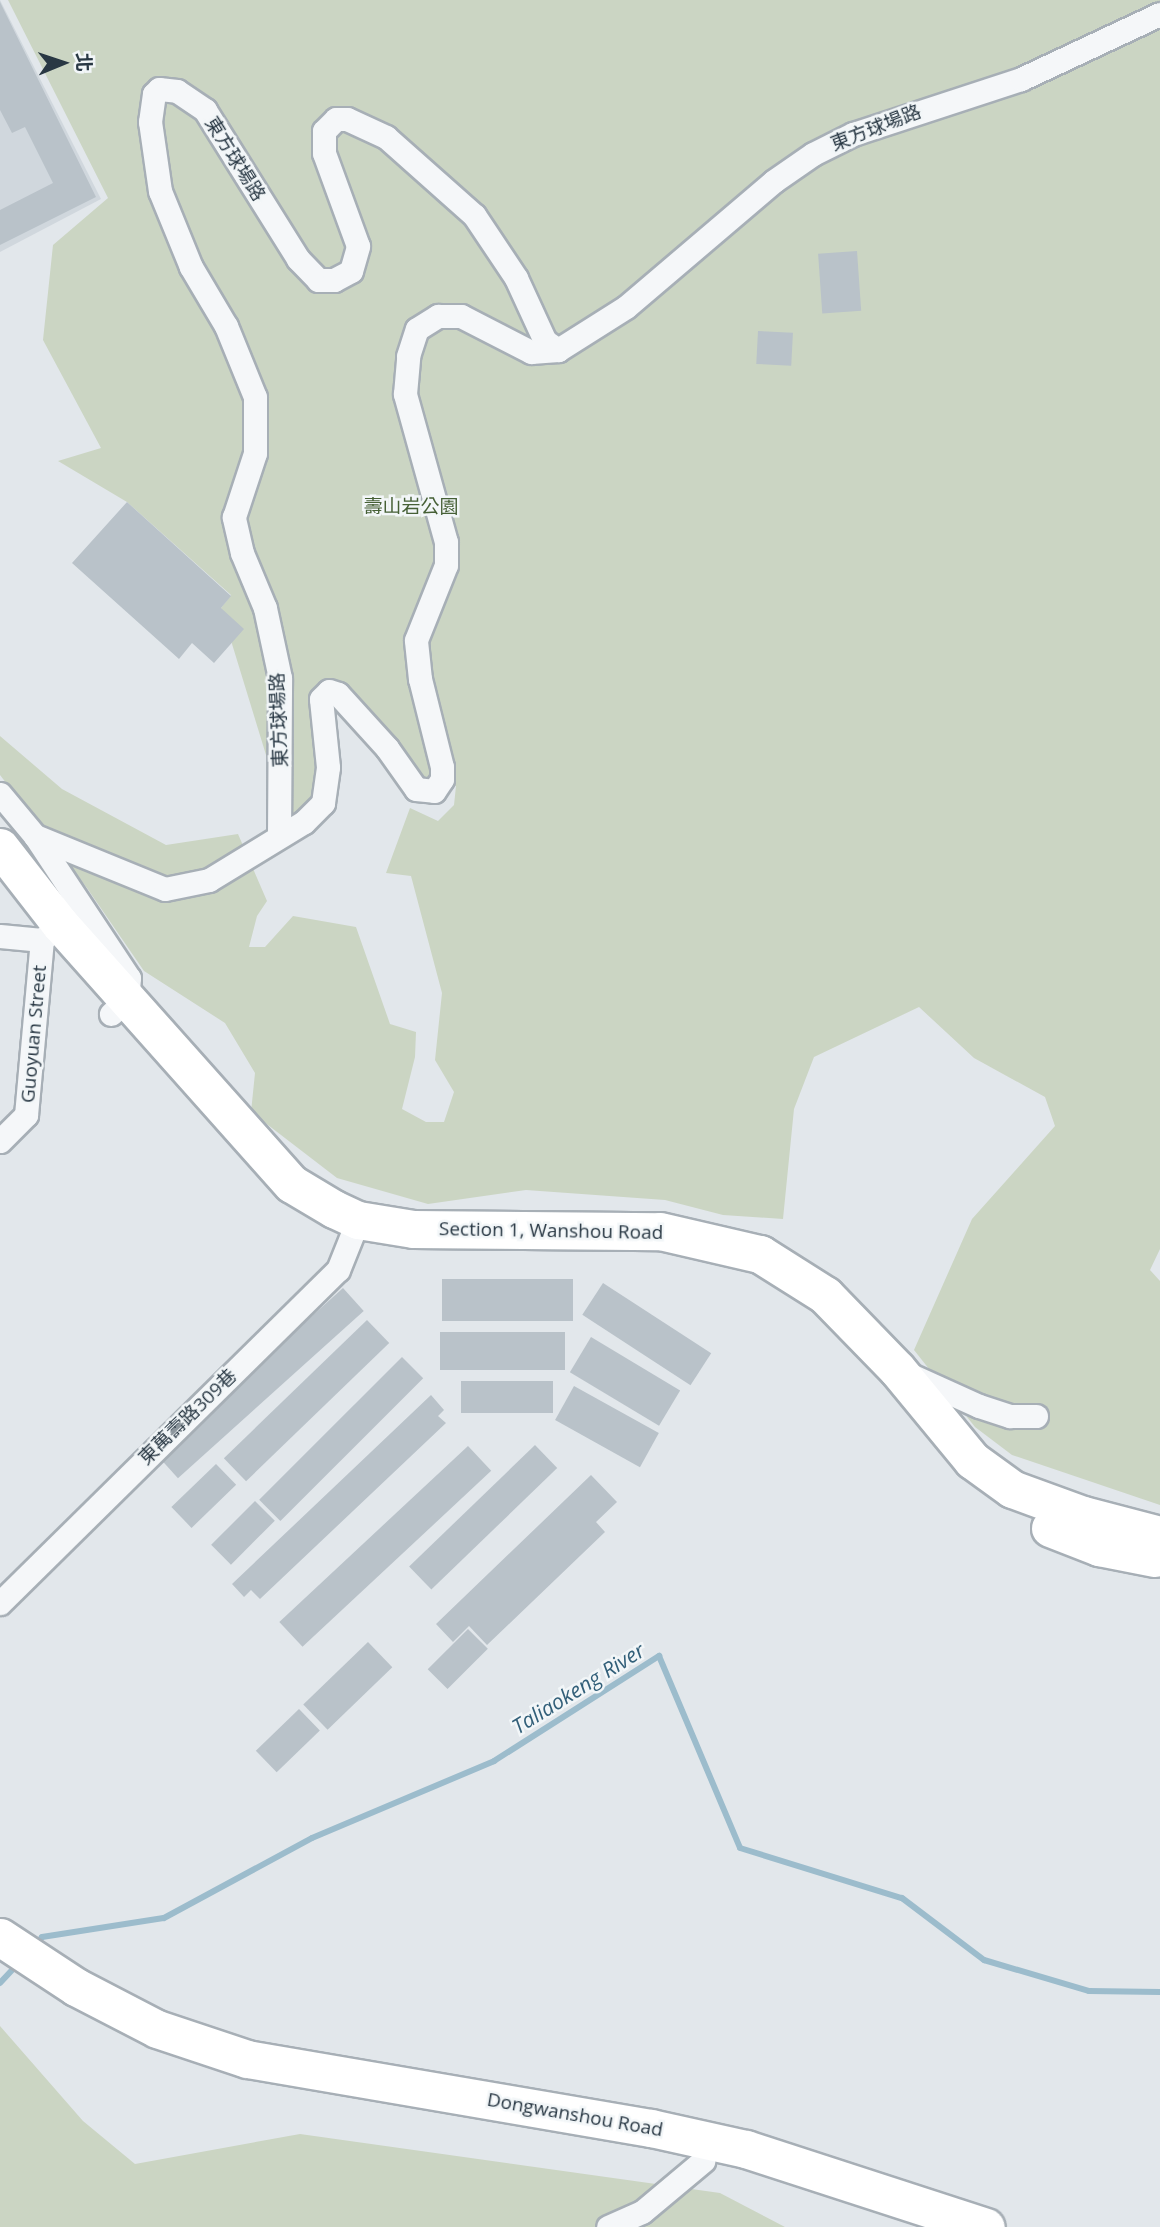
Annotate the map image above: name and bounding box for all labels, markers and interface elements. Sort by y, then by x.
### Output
north arrow [28,28,98,98]
text: 北 [71,52,97,72]
street label: 東方球場路 [828,100,924,156]
street label: 東方球場路 [200,113,270,205]
park label: 壽山岩公園 [364,496,458,518]
street label: 東方球場路 [266,672,292,768]
street label: Guoyuan Street [17,964,51,1104]
street label: Section 1, Wanshou Road [439,1218,663,1244]
street label: 東萬壽路309巷 [134,1364,242,1470]
water label: Taliaokeng River [507,1637,649,1739]
street label: Dongwanshou Road [485,2088,665,2142]

